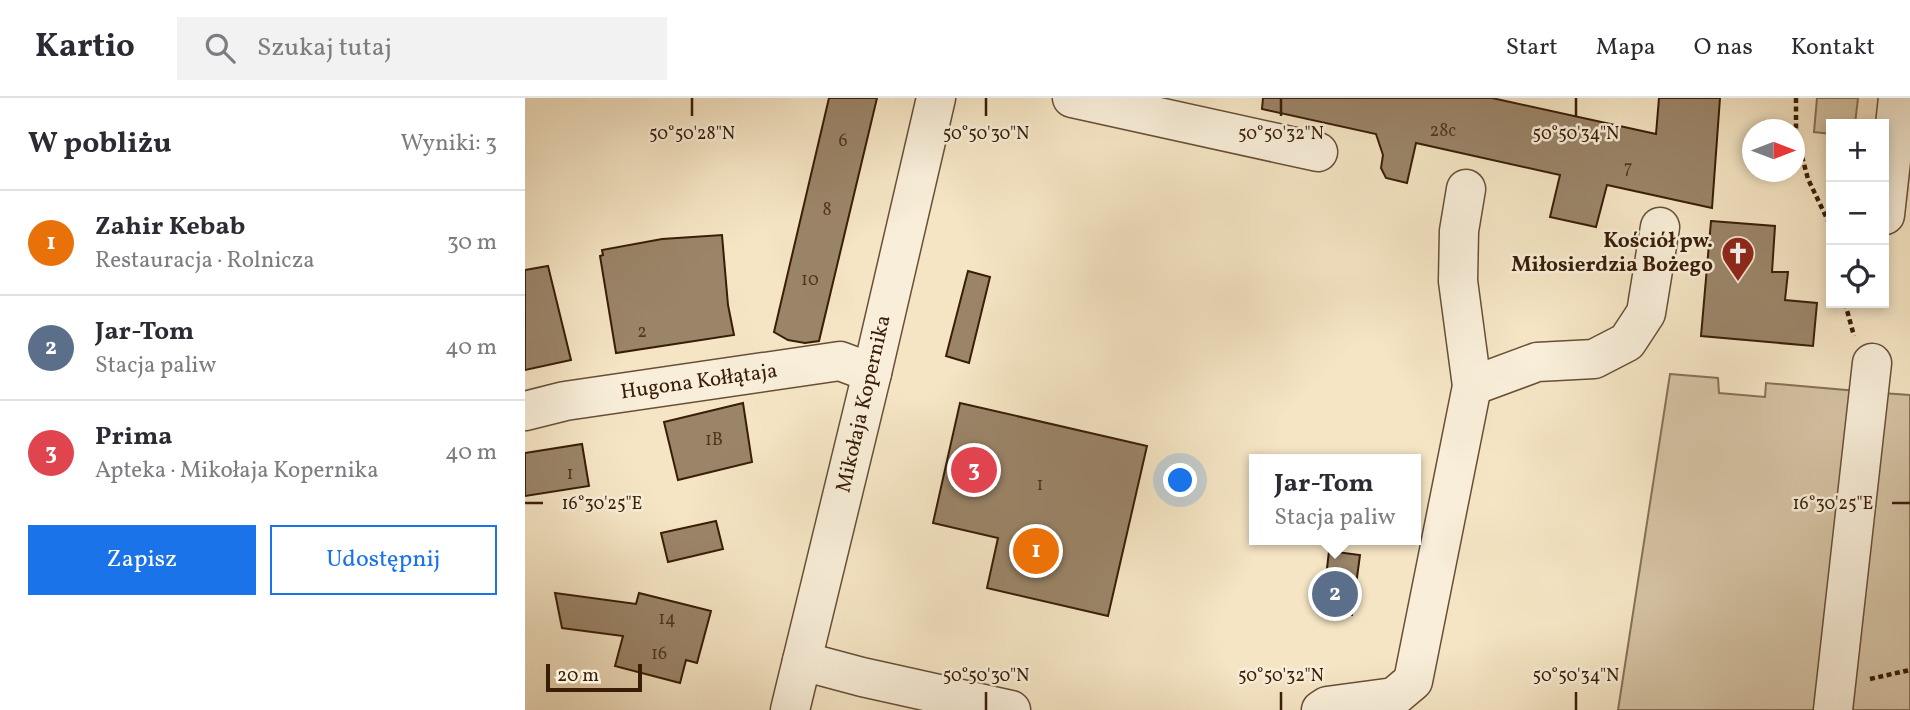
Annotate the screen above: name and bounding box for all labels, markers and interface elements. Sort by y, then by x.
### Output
search box [177,17,667,80]
text: Kartio [35,25,135,71]
icon: search [201,29,239,67]
text: Szukaj tutaj [257,30,392,66]
text: Start [1506,31,1558,65]
text: Mapa [1596,31,1656,65]
text: O nas [1694,31,1753,65]
text: Kontakt [1791,31,1875,65]
house number: 28c [1430,119,1456,144]
north arrow [1742,119,1805,182]
map controls [1826,119,1889,308]
button: + [1826,119,1889,182]
text: 50°50'28"N [649,122,735,147]
text: 50°50'30"N [943,122,1029,147]
text: 50°50'32"N [1238,122,1324,147]
text: 50°50'34"N [1533,122,1619,147]
text: W pobliżu [28,123,171,165]
text: Wyniki: 3 [400,128,497,160]
house number: 6 [838,129,848,154]
house number: 7 [1624,156,1632,181]
button: − [1826,182,1889,245]
house number: 8 [822,198,832,223]
text: Zahir Kebab [95,209,245,245]
text: 1 [46,227,56,259]
text: 30 m [447,227,497,259]
place label: Kościół pw. Miłosierdzia Bożego [1511,227,1713,280]
church icon: Kościół pw. Miłosierdzia Bożego [1719,234,1757,283]
text: Restauracja · Rolnicza [95,245,315,277]
button: locate [1826,245,1889,308]
house number: 10 [801,268,819,293]
street label: Mikołaja Kopernika [829,312,899,496]
text: Jar-Tom [95,314,194,350]
house number: 2 [637,320,647,345]
text: 2 [45,332,57,364]
text: 40 m [445,332,497,364]
text: Stacja paliw [95,350,216,382]
street label: Hugona Kołłątaja [619,357,779,407]
text: Prima [95,419,172,455]
house number: 1B [705,428,723,453]
text: 3 [45,437,57,469]
text: 40 m [445,437,497,469]
pin: 3 [951,444,997,496]
popup [1249,454,1421,545]
text: Apteka · Mikołaja Kopernika [95,455,379,487]
house number: 1 [567,462,573,487]
your location [1163,463,1197,497]
text: Jar-Tom [1274,466,1374,502]
house number: 1 [1037,473,1043,498]
text: 16°30'25"E [562,492,643,517]
text: 16°30'25"E [1793,492,1874,517]
text: Stacja paliw [1274,502,1396,534]
button: Zapisz [28,525,256,595]
button: Udostępnij [270,525,497,595]
pin: 1 [1013,525,1059,577]
pin: 2 [1312,568,1358,620]
house number: 14 [658,607,676,632]
house number: 16 [651,642,667,667]
scale bar [546,661,642,693]
text: 20 m [557,663,599,689]
text: 50°50'30"N [943,664,1029,689]
text: 50°50'32"N [1238,664,1324,689]
text: 50°50'34"N [1533,664,1619,689]

